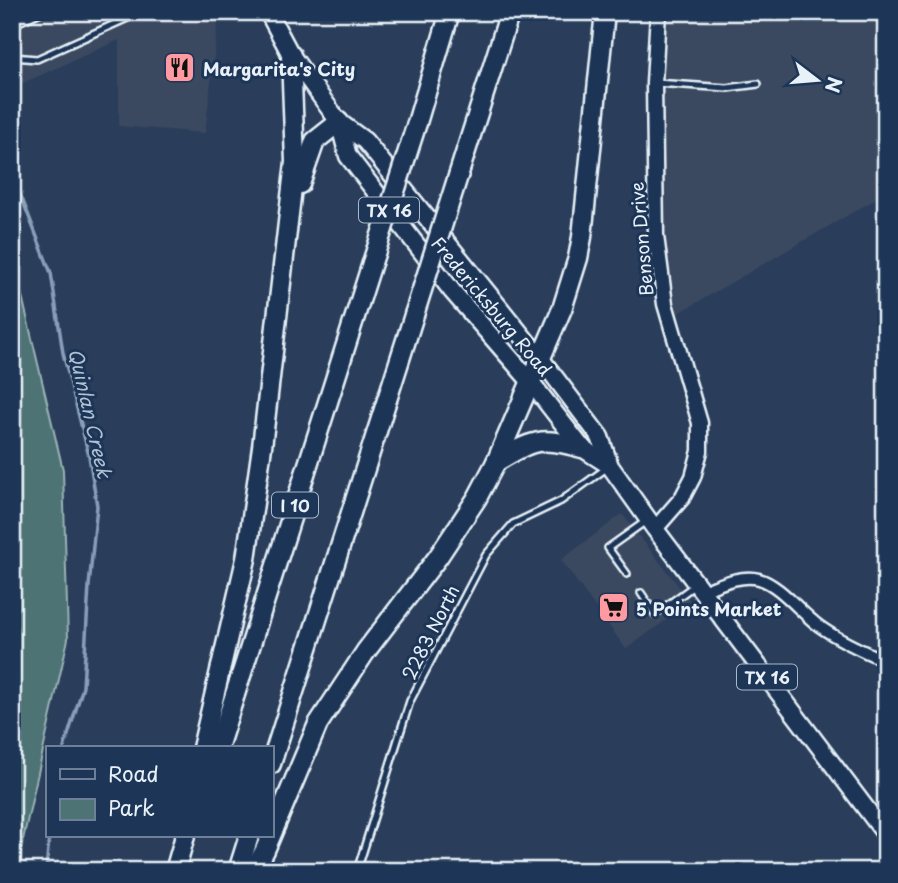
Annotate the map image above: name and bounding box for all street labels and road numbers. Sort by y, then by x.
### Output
street label: Benson Drive [623,181,659,297]
road number: TX 16 [359,198,419,222]
street label: Fredericksburg Road [425,230,559,382]
road number: I 10 [272,492,318,518]
street label: 2283 North [395,580,465,684]
road number: TX 16 [737,664,797,690]

